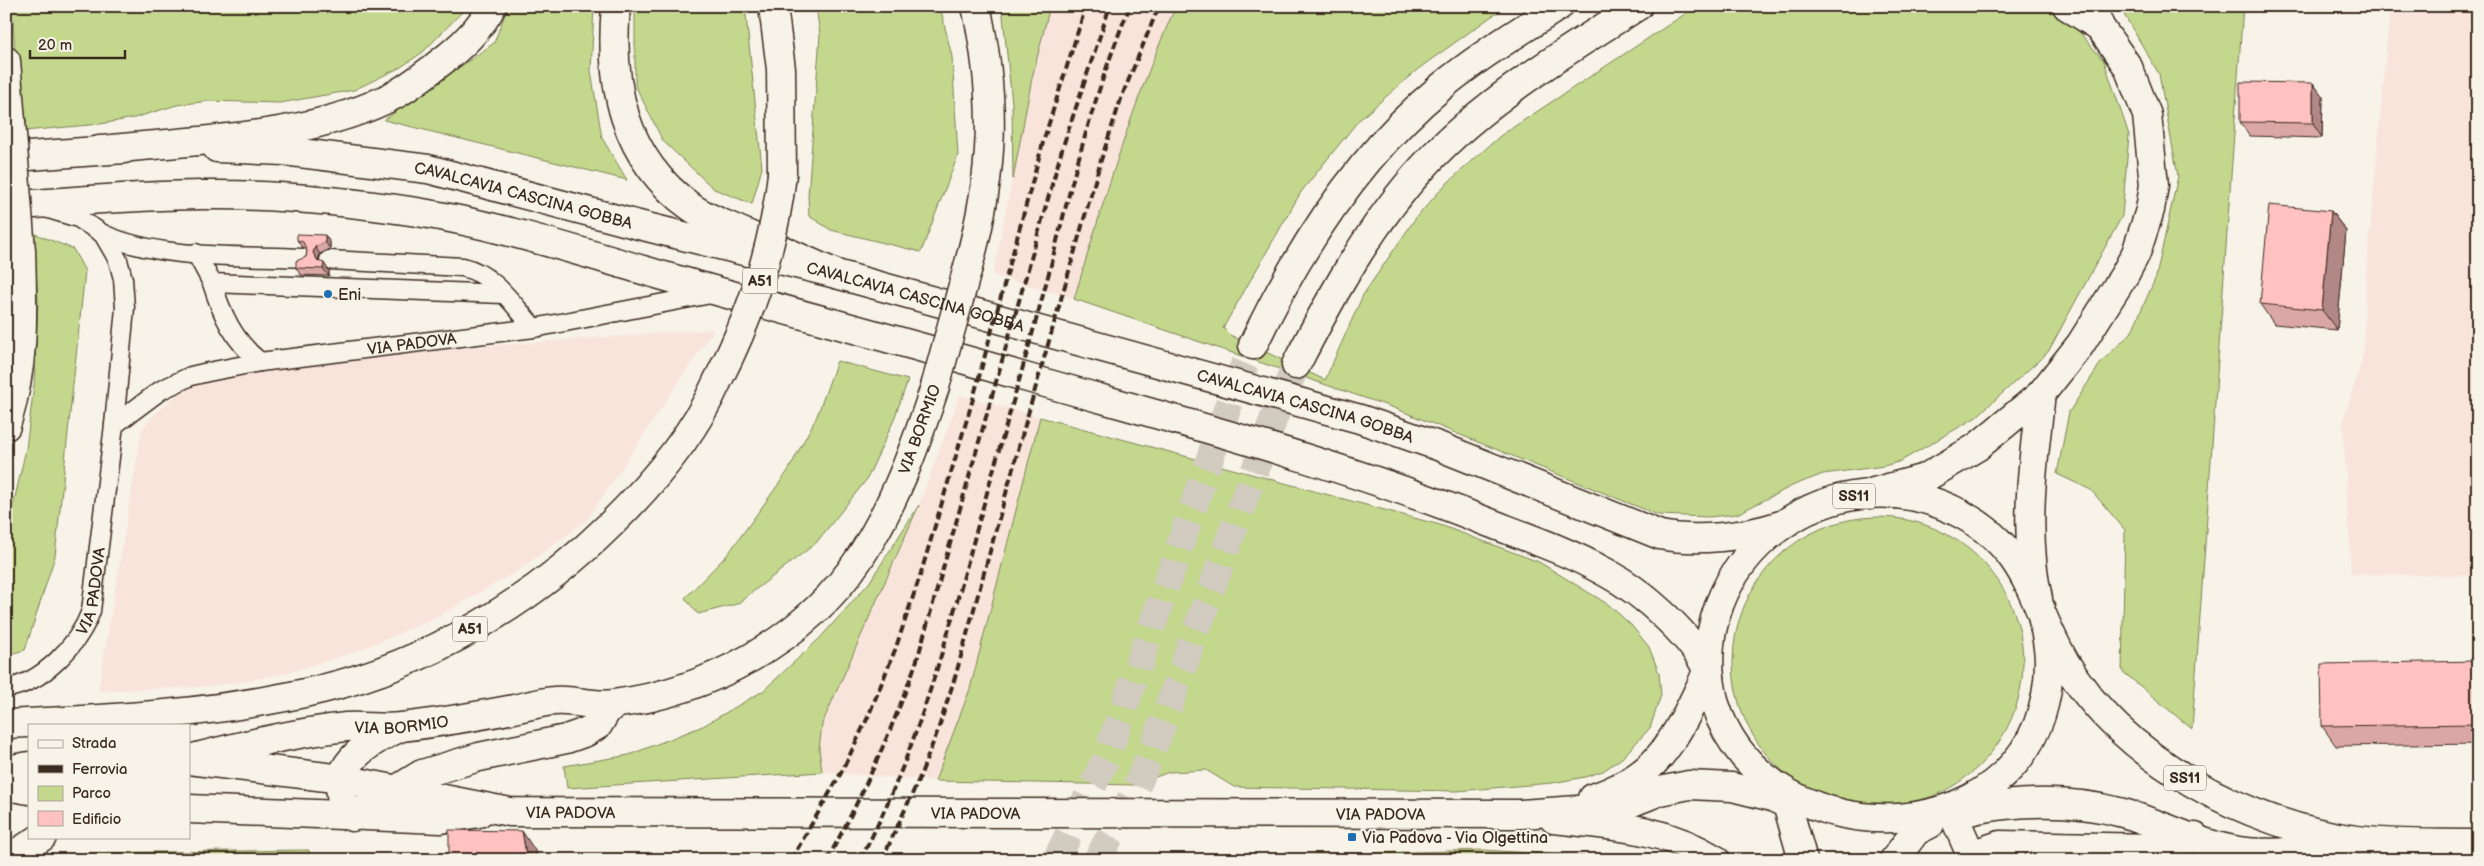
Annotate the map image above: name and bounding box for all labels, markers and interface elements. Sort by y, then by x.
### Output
scale bar [30,28,125,60]
text: 20 m [38,36,72,55]
street label: CAVALCAVIA CASCINA GOBBA [413,159,635,234]
street label: CAVALCAVIA CASCINA GOBBA [804,259,1026,337]
road number: A51 [742,268,778,294]
place label: Eni [338,286,361,305]
marker: Eni [322,288,334,300]
street label: VIA PADOVA [366,330,458,360]
street label: CAVALCAVIA CASCINA GOBBA [1194,366,1416,448]
street label: VIA BORMIO [895,382,945,477]
road number: SS11 [1833,484,1875,508]
street label: VIA PADOVA [73,546,110,639]
road number: A51 [452,616,488,642]
street label: VIA BORMIO [354,713,450,739]
legend [28,724,190,838]
text: Strada [72,734,116,753]
text: Ferrovia [72,760,128,779]
road number: SS11 [2164,766,2206,790]
text: Parco [72,784,111,803]
street label: VIA PADOVA [526,804,616,823]
street label: VIA PADOVA [931,805,1021,824]
street label: VIA PADOVA [1336,806,1426,825]
text: Edificio [72,810,121,829]
place label: Via Padova - Via Olgettina [1362,829,1548,848]
marker: Via Padova - Via Olgettina [1346,831,1358,843]

